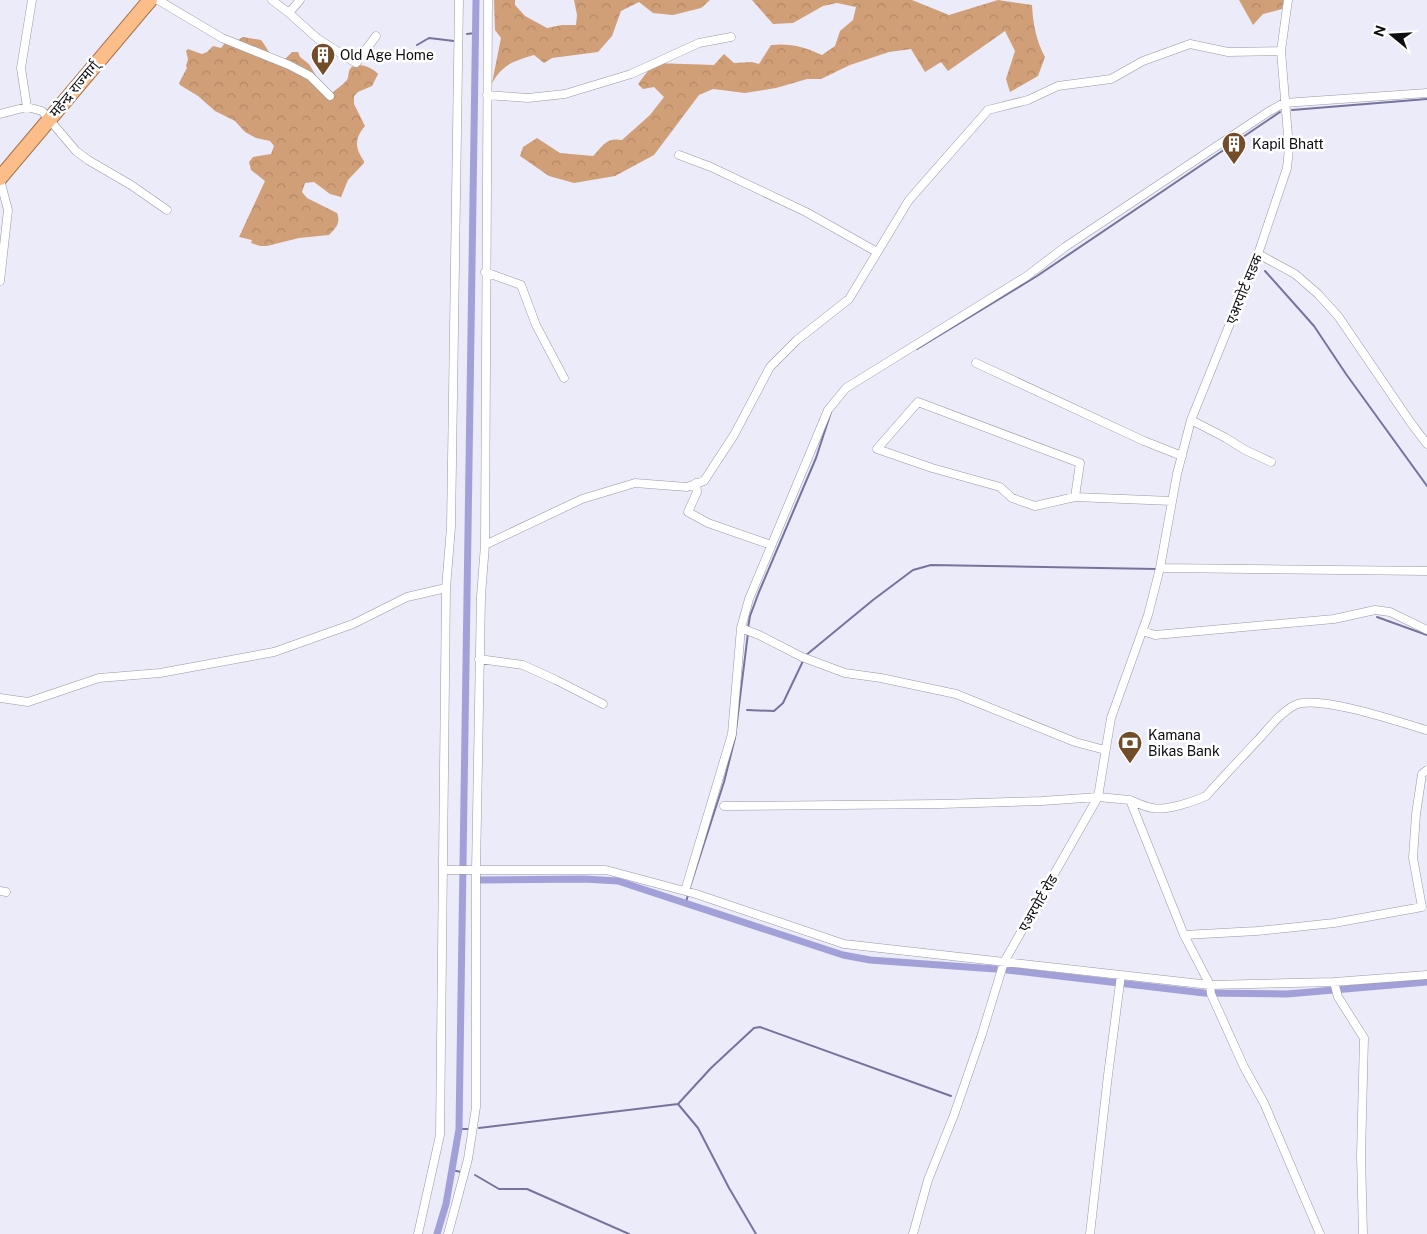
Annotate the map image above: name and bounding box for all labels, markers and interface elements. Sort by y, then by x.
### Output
north arrow [1367,10,1417,60]
text: N [1370,23,1389,39]
building icon: Old Age Home [310,42,336,76]
place label: Old Age Home [340,47,434,63]
street label: महेन्द्र राज्मार्ग् [45,56,105,122]
building icon: Kapil Bhatt [1221,131,1247,165]
place label: Kapil Bhatt [1252,136,1324,152]
street label: एअरपोर्ट सडक [1223,252,1265,326]
place label: Kamana Bikas Bank [1148,727,1220,759]
bank icon: Kamana Bikas Bank [1117,730,1143,764]
street label: एअरपोर्ट रोड [1015,871,1061,934]

